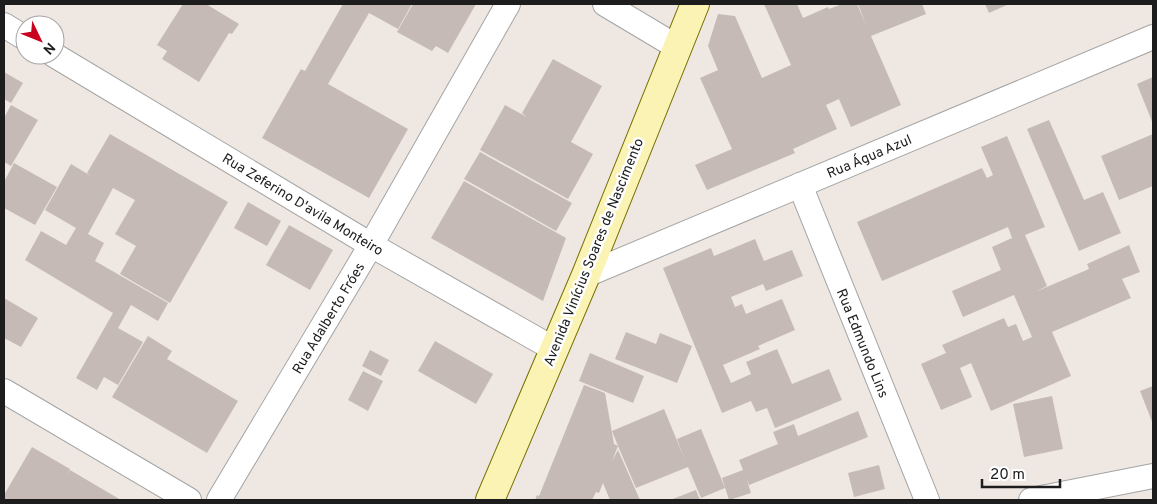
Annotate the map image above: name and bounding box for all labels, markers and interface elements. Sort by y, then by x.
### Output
north arrow [15,15,65,65]
text: N [39,38,58,57]
street label: Rua Água Azul [824,131,915,183]
street label: Avenida Vinícius Soares de Nascimento [541,136,648,369]
street label: Rua Zeferino D'avila Monteiro [219,150,386,260]
street label: Rua Adalberto Fróes [289,260,369,378]
street label: Rua Edmundo Lins [832,286,891,401]
scale bar [982,456,1060,488]
text: 20 m [990,466,1025,485]

